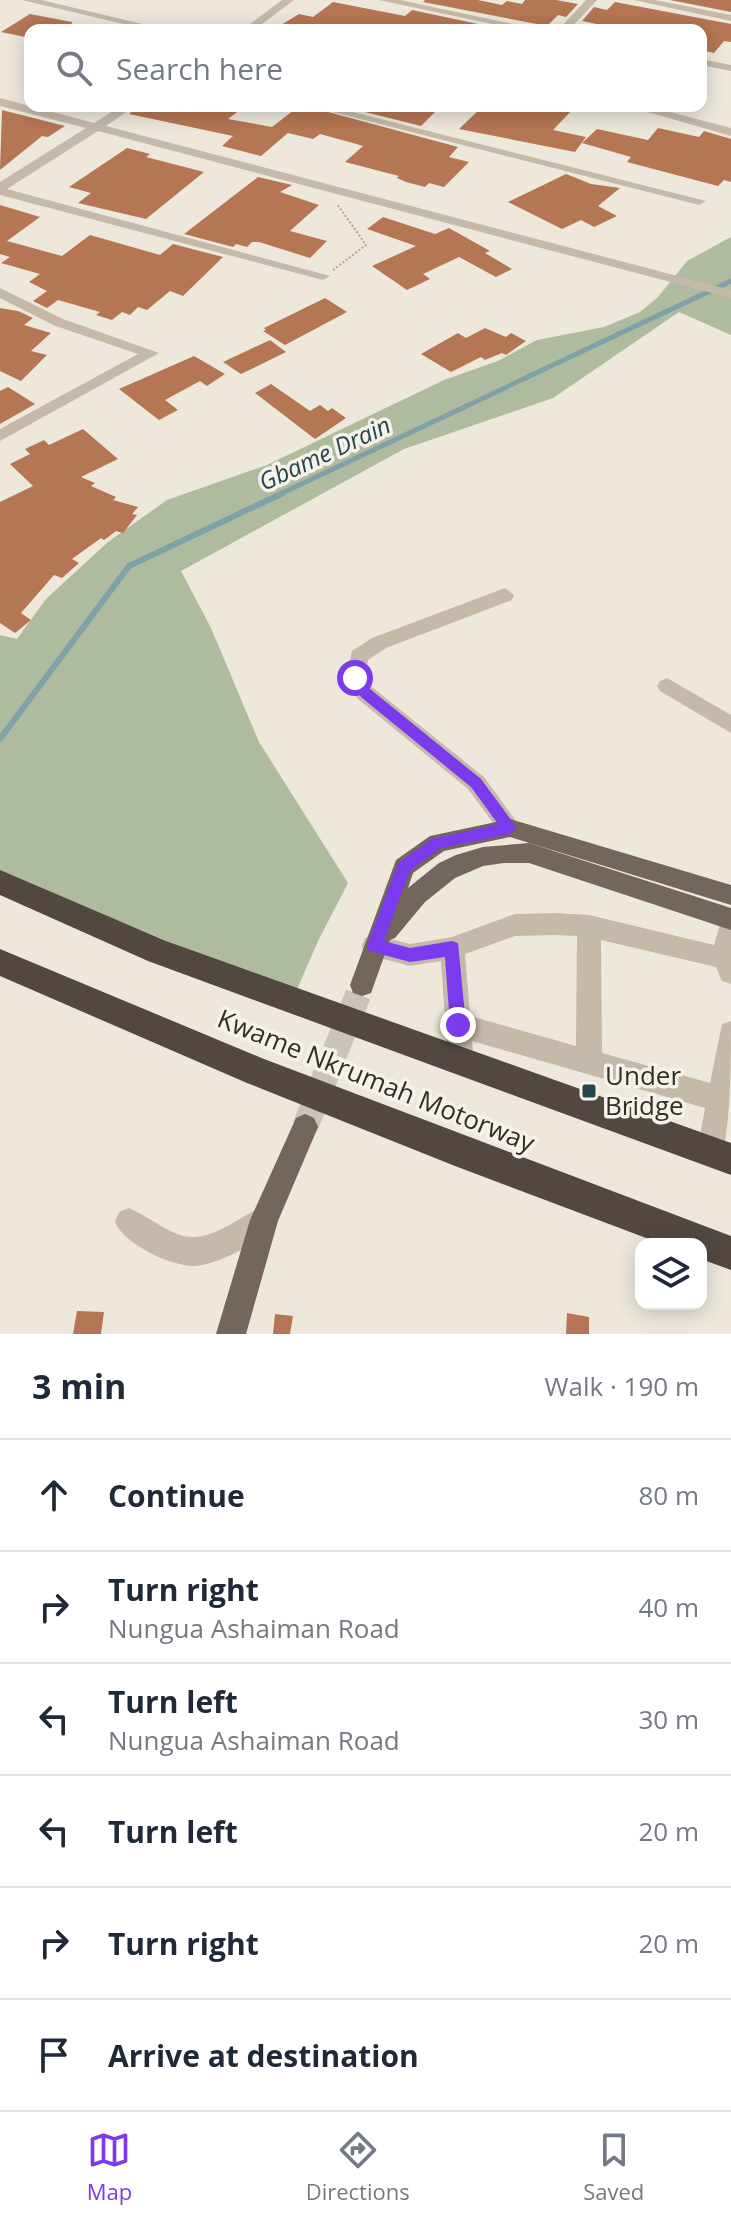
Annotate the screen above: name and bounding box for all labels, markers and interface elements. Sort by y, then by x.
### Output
search box [24,24,707,112]
icon: search [52,46,96,90]
text: Search here [116,48,283,89]
water label: Gbame Drain [253,408,396,498]
route start [337,660,373,696]
street label: Kwame Nkrumah Motorway [212,1000,541,1161]
route end [440,1007,476,1043]
place label: Under Bridge [605,1057,684,1123]
marker: Under Bridge [580,1082,598,1100]
map controls [635,1238,707,1310]
button: layers [635,1238,707,1310]
text: 3 min [32,1363,126,1409]
text: Walk · 190 m [545,1368,699,1404]
icon: ahead [32,1473,76,1517]
text: Continue [108,1475,245,1516]
text: 80 m [638,1477,699,1513]
text: Turn right [108,1569,259,1610]
icon: right [32,1585,76,1629]
text: 40 m [638,1589,699,1625]
text: Nungua Ashaiman Road [108,1610,400,1646]
text: Turn left [108,1681,238,1722]
icon: left [32,1697,76,1741]
text: 30 m [638,1701,699,1737]
text: Nungua Ashaiman Road [108,1722,400,1758]
icon: left [32,1809,76,1853]
text: Turn left [108,1811,238,1852]
text: 20 m [638,1813,699,1849]
icon: right [32,1921,76,1965]
text: Turn right [108,1923,259,1964]
text: 20 m [638,1925,699,1961]
icon: arrive [32,2033,76,2077]
text: Arrive at destination [108,2035,419,2076]
tab: Map [87,2128,132,2206]
tab: Directions [306,2128,410,2206]
tab: Saved [583,2128,644,2206]

